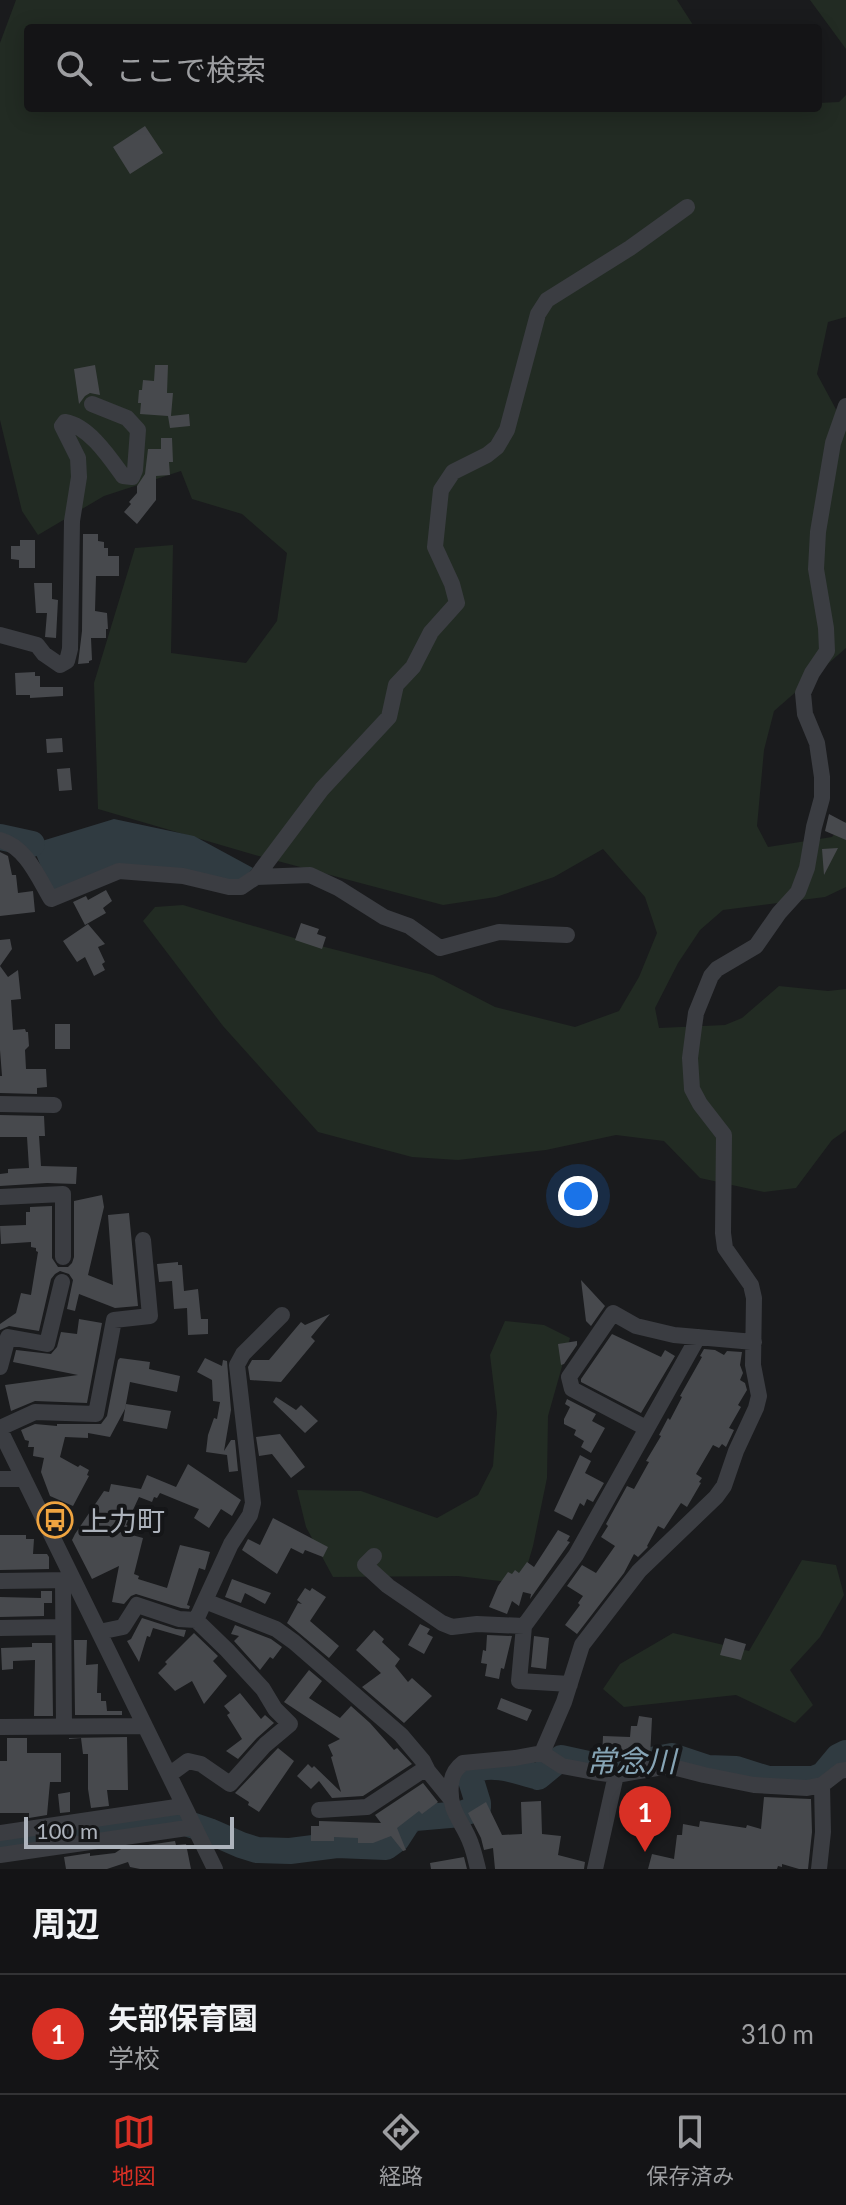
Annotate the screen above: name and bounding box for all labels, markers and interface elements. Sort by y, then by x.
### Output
search box [24,24,822,112]
icon: search [52,46,96,90]
text: ここで検索 [116,51,266,87]
your location [558,1176,598,1216]
bus stop icon: 上力町 [36,1501,74,1539]
place label: 上力町 [81,1503,165,1537]
water label: 常念川 [586,1742,679,1778]
pin: 1 [619,1786,671,1852]
scale bar [24,1813,234,1849]
text: 100 m [36,1817,98,1844]
text: 周辺 [32,1902,100,1943]
text: 矢部保育園 [108,1999,258,2035]
text: 1 [50,2018,66,2050]
text: 310 m [741,2018,814,2050]
text: 学校 [108,2042,160,2074]
tab: 地図 [112,2110,156,2190]
tab: 経路 [379,2110,423,2190]
tab: 保存済み [646,2110,734,2190]

